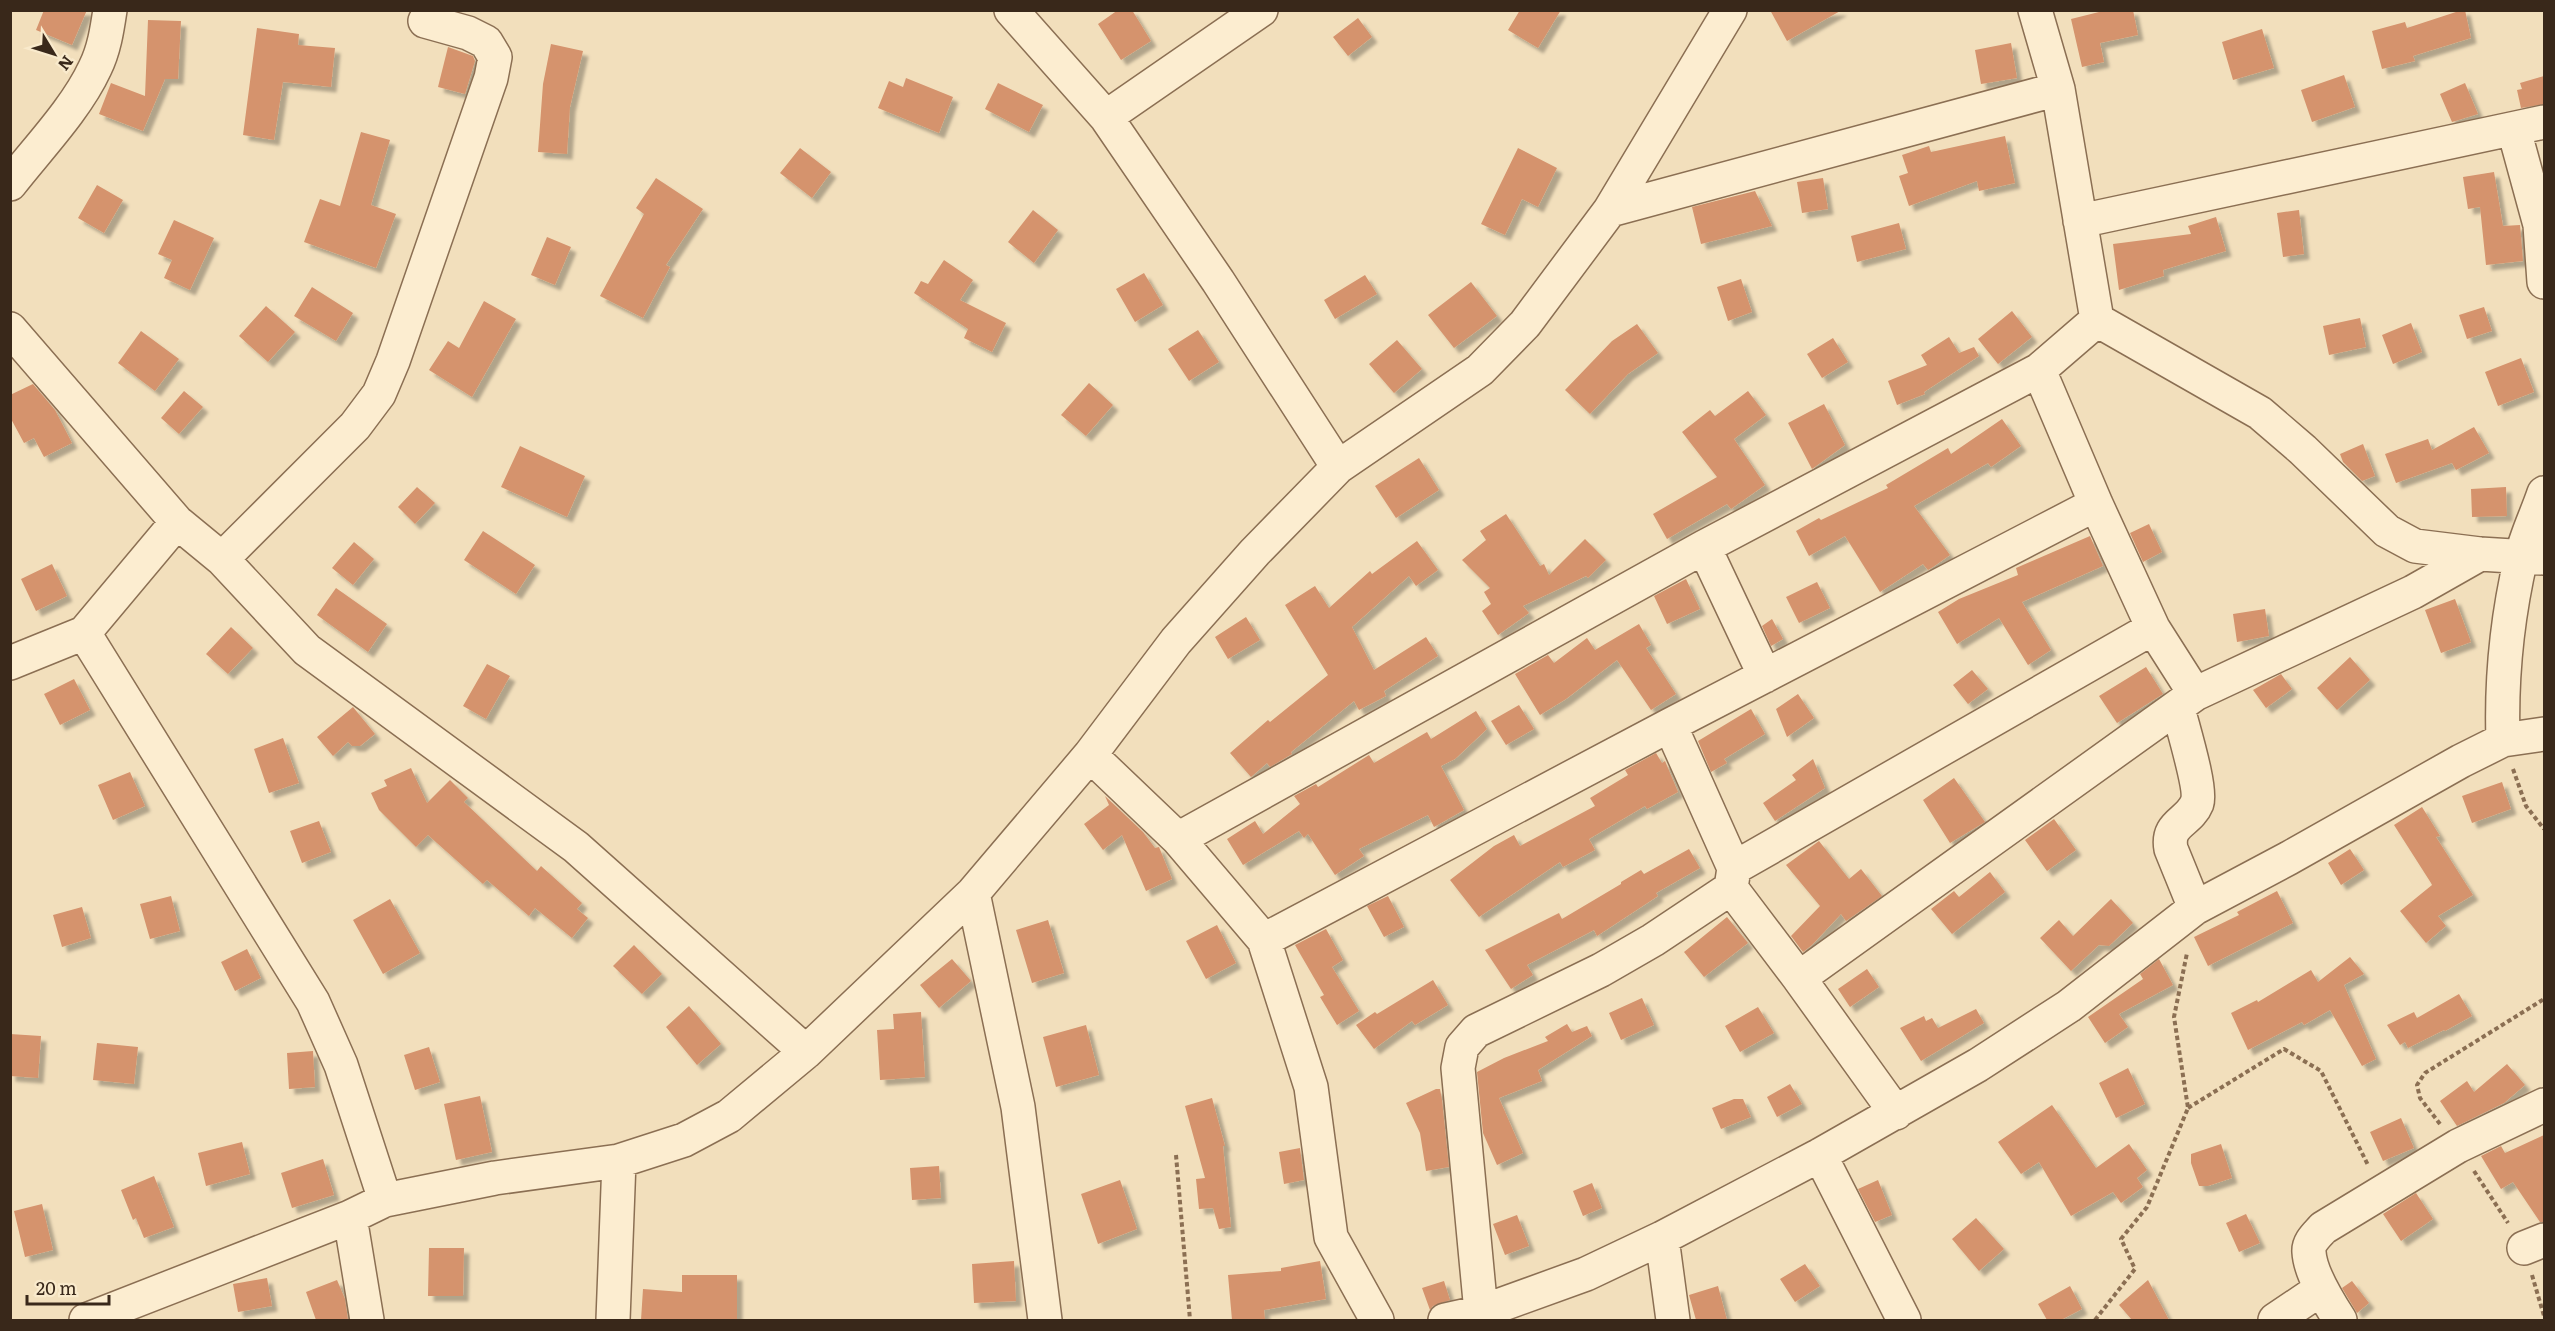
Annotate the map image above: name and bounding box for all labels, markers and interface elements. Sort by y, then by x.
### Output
north arrow [24,24,84,84]
text: N [53,51,80,77]
scale bar [27,1268,110,1306]
text: 20 m [36,1274,77,1301]

